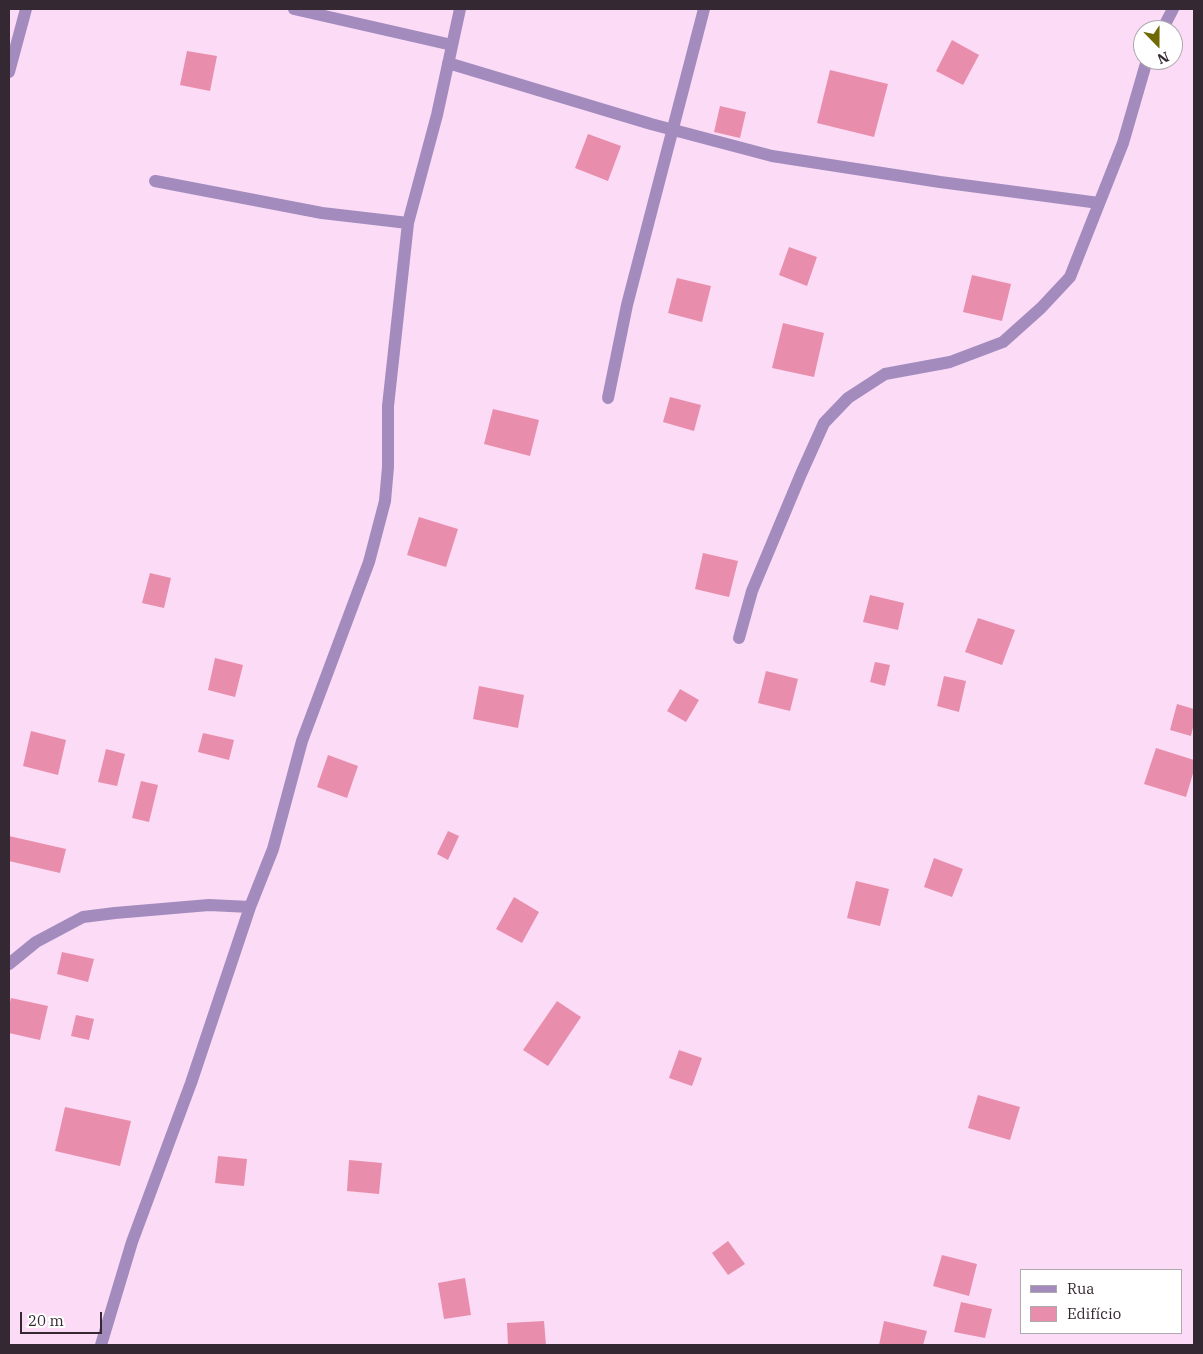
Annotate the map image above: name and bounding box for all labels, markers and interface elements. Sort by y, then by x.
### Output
north arrow [1133,20,1183,70]
text: N [1155,48,1172,68]
legend [1020,1269,1183,1334]
text: Rua [1067,1279,1094,1298]
scale bar [22,1302,105,1334]
text: Edifício [1067,1304,1121,1323]
text: 20 m [28,1311,64,1330]

